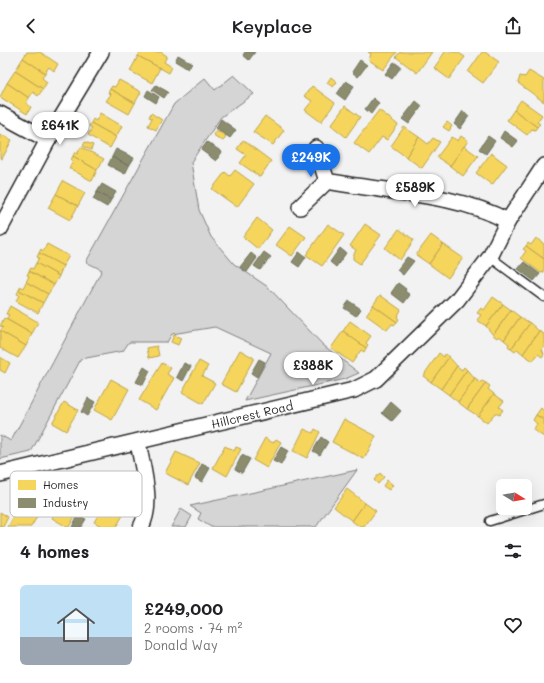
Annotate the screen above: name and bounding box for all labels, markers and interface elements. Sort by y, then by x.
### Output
text: Keyplace [232,14,312,38]
icon: back [20,15,42,37]
icon: share [502,15,524,37]
pin: £641K [32,112,88,146]
text: £641K [41,116,79,133]
pin: £249K [283,144,339,178]
text: £249K [291,148,331,165]
pin: £589K [387,174,443,208]
text: £589K [395,178,435,195]
pin: £388K [285,352,341,386]
text: £388K [293,356,333,373]
street label: Hillcrest Road [209,397,295,432]
legend [10,471,142,517]
text: Homes [43,477,78,492]
north arrow [496,479,532,515]
map controls [496,479,532,515]
text: Industry [43,495,89,510]
text: 4 homes [20,540,89,562]
icon: filters [502,540,524,562]
text: £249,000 [144,597,223,619]
icon: home [52,601,100,649]
icon: heart [502,614,524,636]
text: 2 rooms · 74 m² [144,619,242,636]
text: Donald Way [144,636,218,653]

